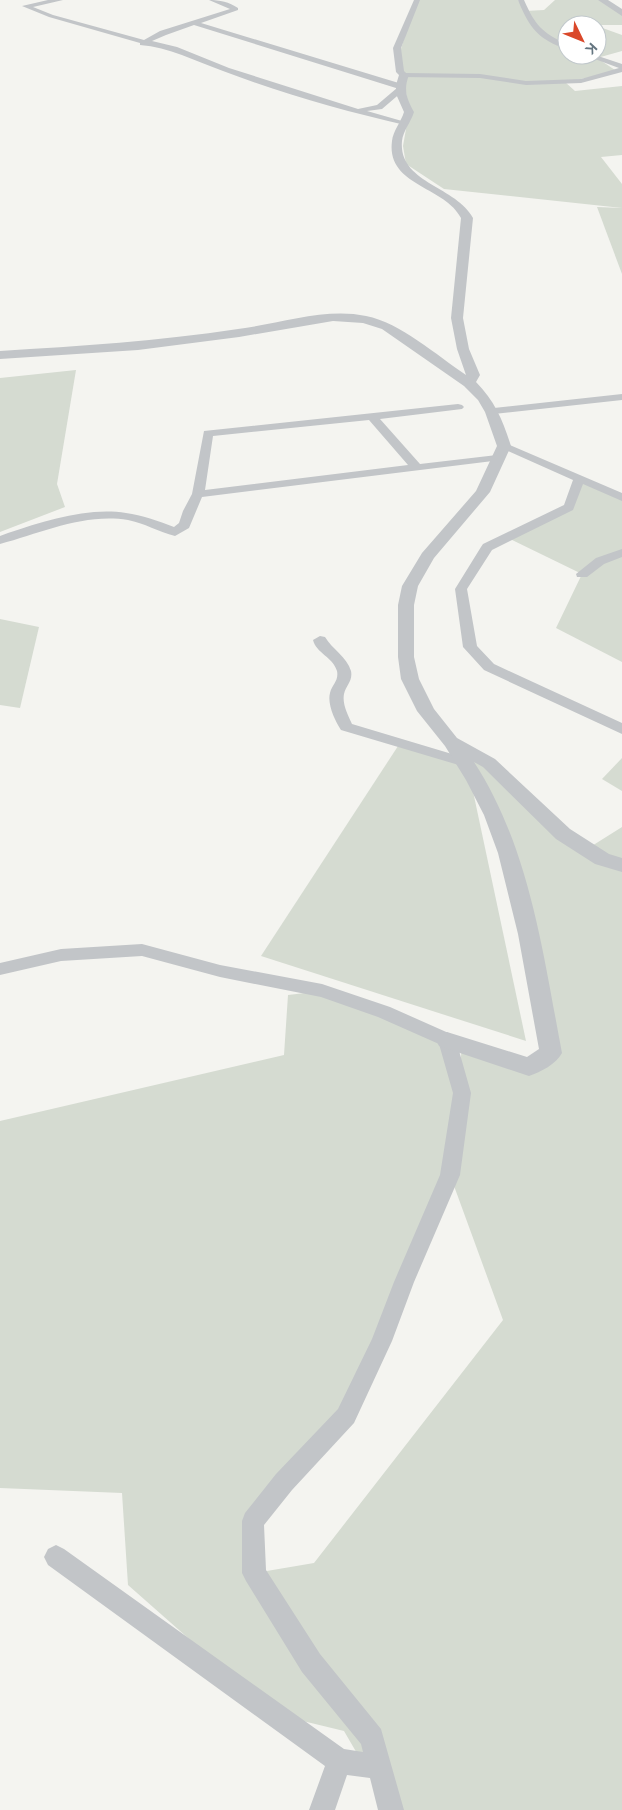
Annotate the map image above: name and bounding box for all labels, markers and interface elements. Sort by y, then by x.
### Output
north arrow [557,15,607,65]
text: K [582,40,601,58]

